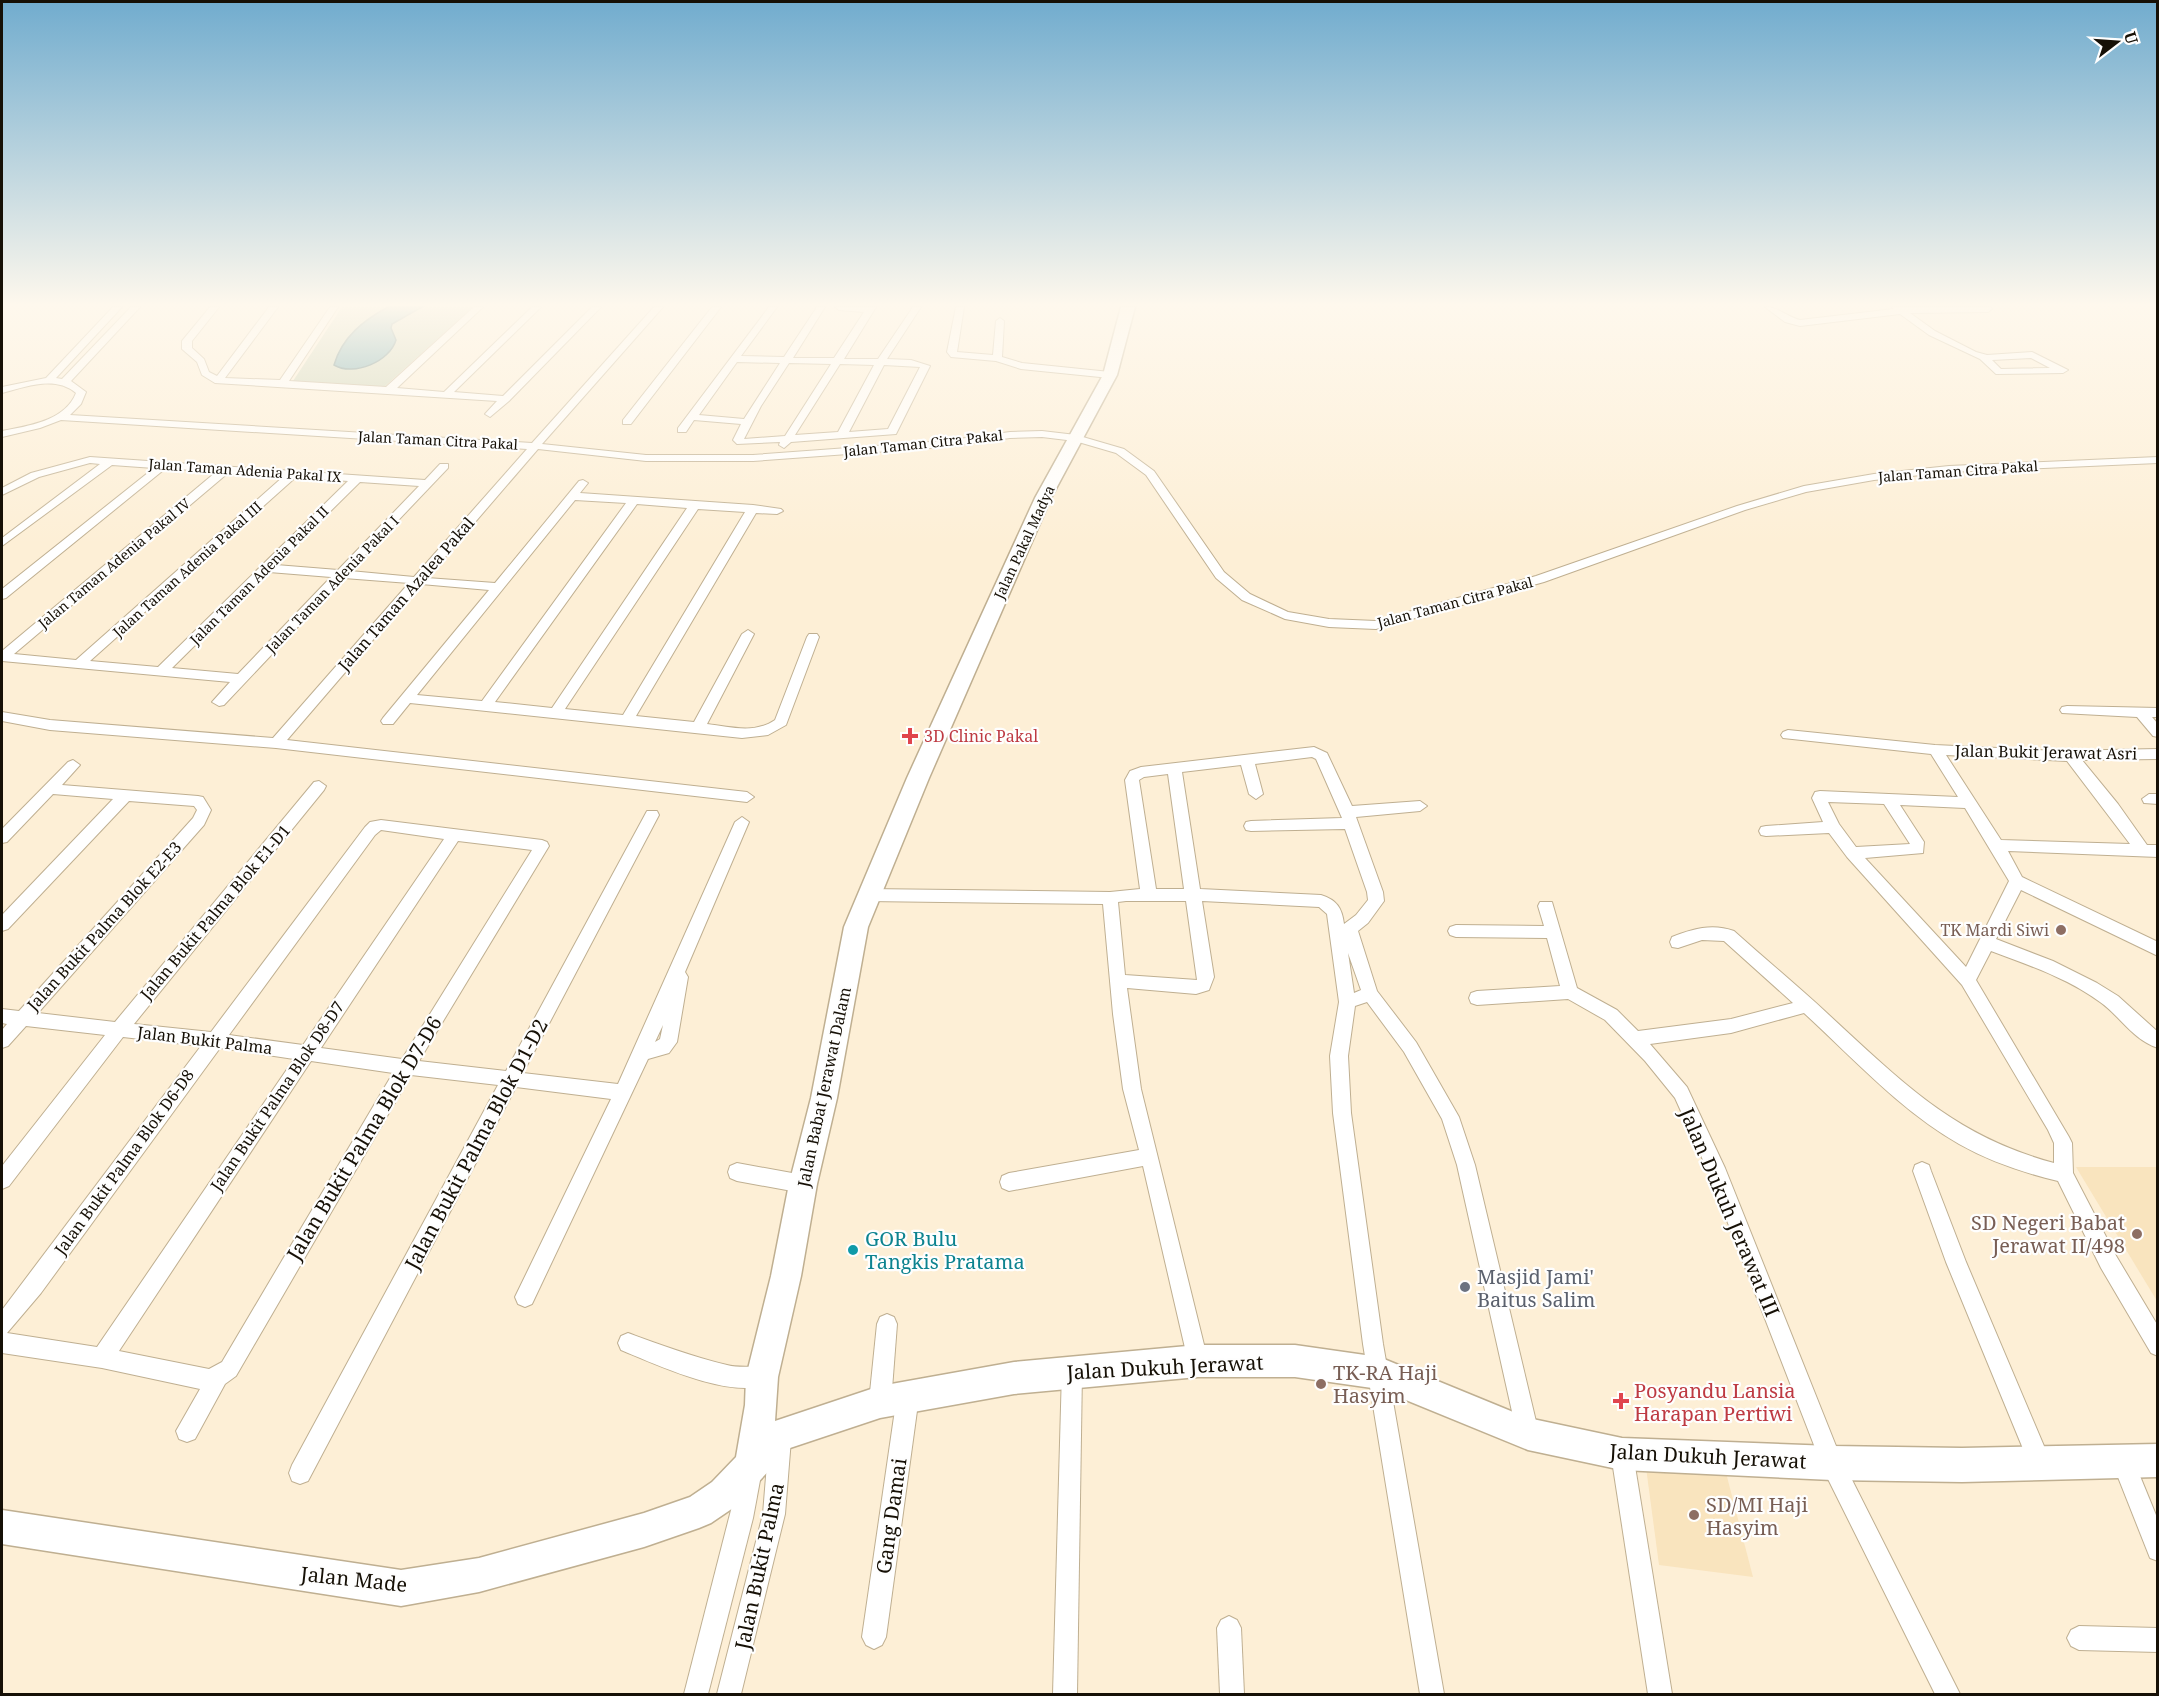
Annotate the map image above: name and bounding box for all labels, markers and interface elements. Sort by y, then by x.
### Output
north arrow [2087,12,2147,72]
text: U [2119,29,2144,47]
street label: Jalan Taman Citra Pakal [841,425,1004,461]
street label: Jalan Taman Citra Pakal [357,426,519,454]
street label: Jalan Taman Adenia Pakal IX [147,454,343,486]
street label: Jalan Taman Citra Pakal [1876,456,2039,486]
street label: Jalan Pakal Madya [989,482,1059,603]
street label: Jalan Taman Adenia Pakal IV [33,493,195,633]
street label: Jalan Taman Adenia Pakal III [109,498,265,640]
street label: Jalan Taman Adenia Pakal II [261,511,403,657]
street label: Jalan Taman Adenia Pakal I [262,512,402,656]
street label: Jalan Taman Azalea Pakal [332,512,479,676]
street label: Jalan Taman Citra Pakal [1374,572,1535,632]
place label: 3D Clinic Pakal [924,725,1038,747]
marker: 3D Clinic Pakal [901,727,919,745]
street label: Jalan Bukit Jerawat Asri [1954,739,2137,765]
street label: Jalan Bukit Palma Blok E1-D1 [134,820,295,1005]
street label: Jalan Bukit Palma Blok E2-E3 [21,837,186,1016]
place label: TK Mardi Siwi [1940,919,2049,941]
marker: TK Mardi Siwi [2054,923,2068,937]
street label: Jalan Babat Jerawat Dalam [792,985,856,1190]
street label: Jalan Bukit Palma Blok D8-D7 [205,997,349,1196]
street label: Jalan Bukit Palma Blok D7-D6 [280,1011,448,1266]
street label: Jalan Bukit Palma Blok D1-D2 [398,1014,554,1275]
street label: Jalan Bukit Palma [135,1021,274,1059]
street label: Jalan Bukit Palma Blok D6-D8 [49,1065,199,1260]
street label: Jalan Dukuh Jerawat III [1673,1103,1786,1321]
place label: SD Negeri Babat Jerawat II/498 [1971,1209,2125,1259]
place label: GOR Bulu Tangkis Pratama [865,1225,1025,1275]
marker: SD Negeri Babat Jerawat II/498 [2130,1227,2144,1241]
marker: GOR Bulu Tangkis Pratama [846,1243,860,1257]
place label: Masjid Jami' Baitus Salim [1477,1263,1595,1313]
marker: Masjid Jami' Baitus Salim [1458,1280,1472,1294]
street label: Jalan Dukuh Jerawat [1065,1348,1264,1386]
place label: TK-RA Haji Hasyim [1333,1359,1438,1409]
marker: TK-RA Haji Hasyim [1314,1377,1328,1391]
place label: Posyandu Lansia Harapan Pertiwi [1634,1377,1796,1427]
marker: Posyandu Lansia Harapan Pertiwi [1612,1392,1630,1410]
street label: Jalan Dukuh Jerawat [1608,1437,1807,1475]
street label: Gang Damai [870,1456,913,1576]
street label: Jalan Bukit Palma [728,1480,790,1653]
place label: SD/MI Haji Hasyim [1706,1491,1809,1541]
marker: SD/MI Haji Hasyim [1687,1508,1701,1522]
street label: Jalan Made [298,1560,409,1598]

